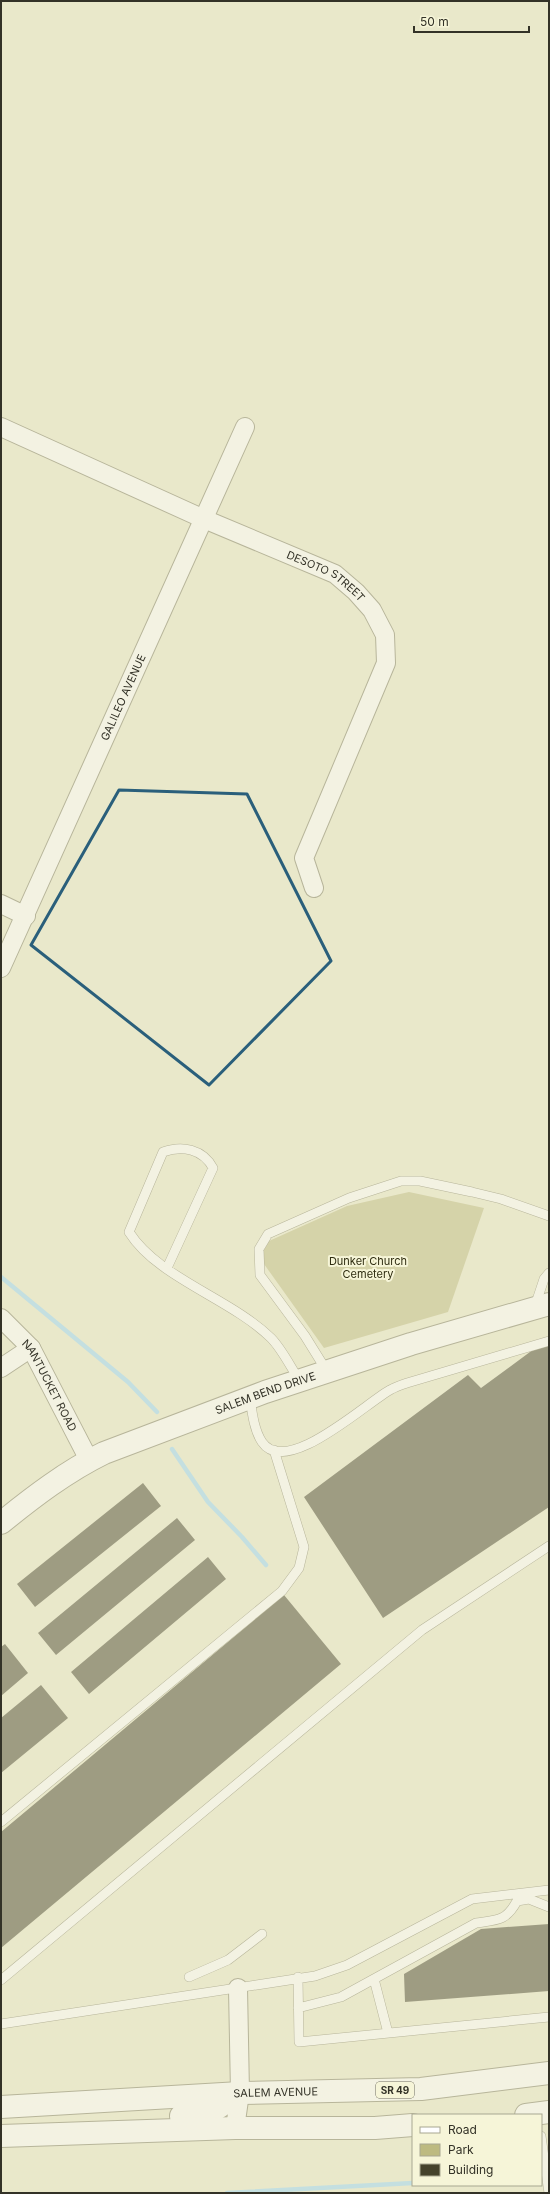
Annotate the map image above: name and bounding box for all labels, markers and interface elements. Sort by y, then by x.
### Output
scale bar [414,8,529,34]
text: 50 m [420,14,449,29]
street label: DESOTO STREET [285,548,368,604]
street label: GALILEO AVENUE [98,652,149,743]
park label: Dunker Church Cemetery [329,1254,407,1281]
street label: NANTUCKET ROAD [19,1336,80,1434]
street label: SALEM BEND DRIVE [213,1369,318,1417]
road number: SR 49 [376,2082,414,2098]
street label: SALEM AVENUE [233,2084,318,2100]
legend [412,2114,542,2186]
text: Road [448,2122,477,2137]
text: Park [448,2142,474,2157]
text: Building [448,2162,493,2177]

